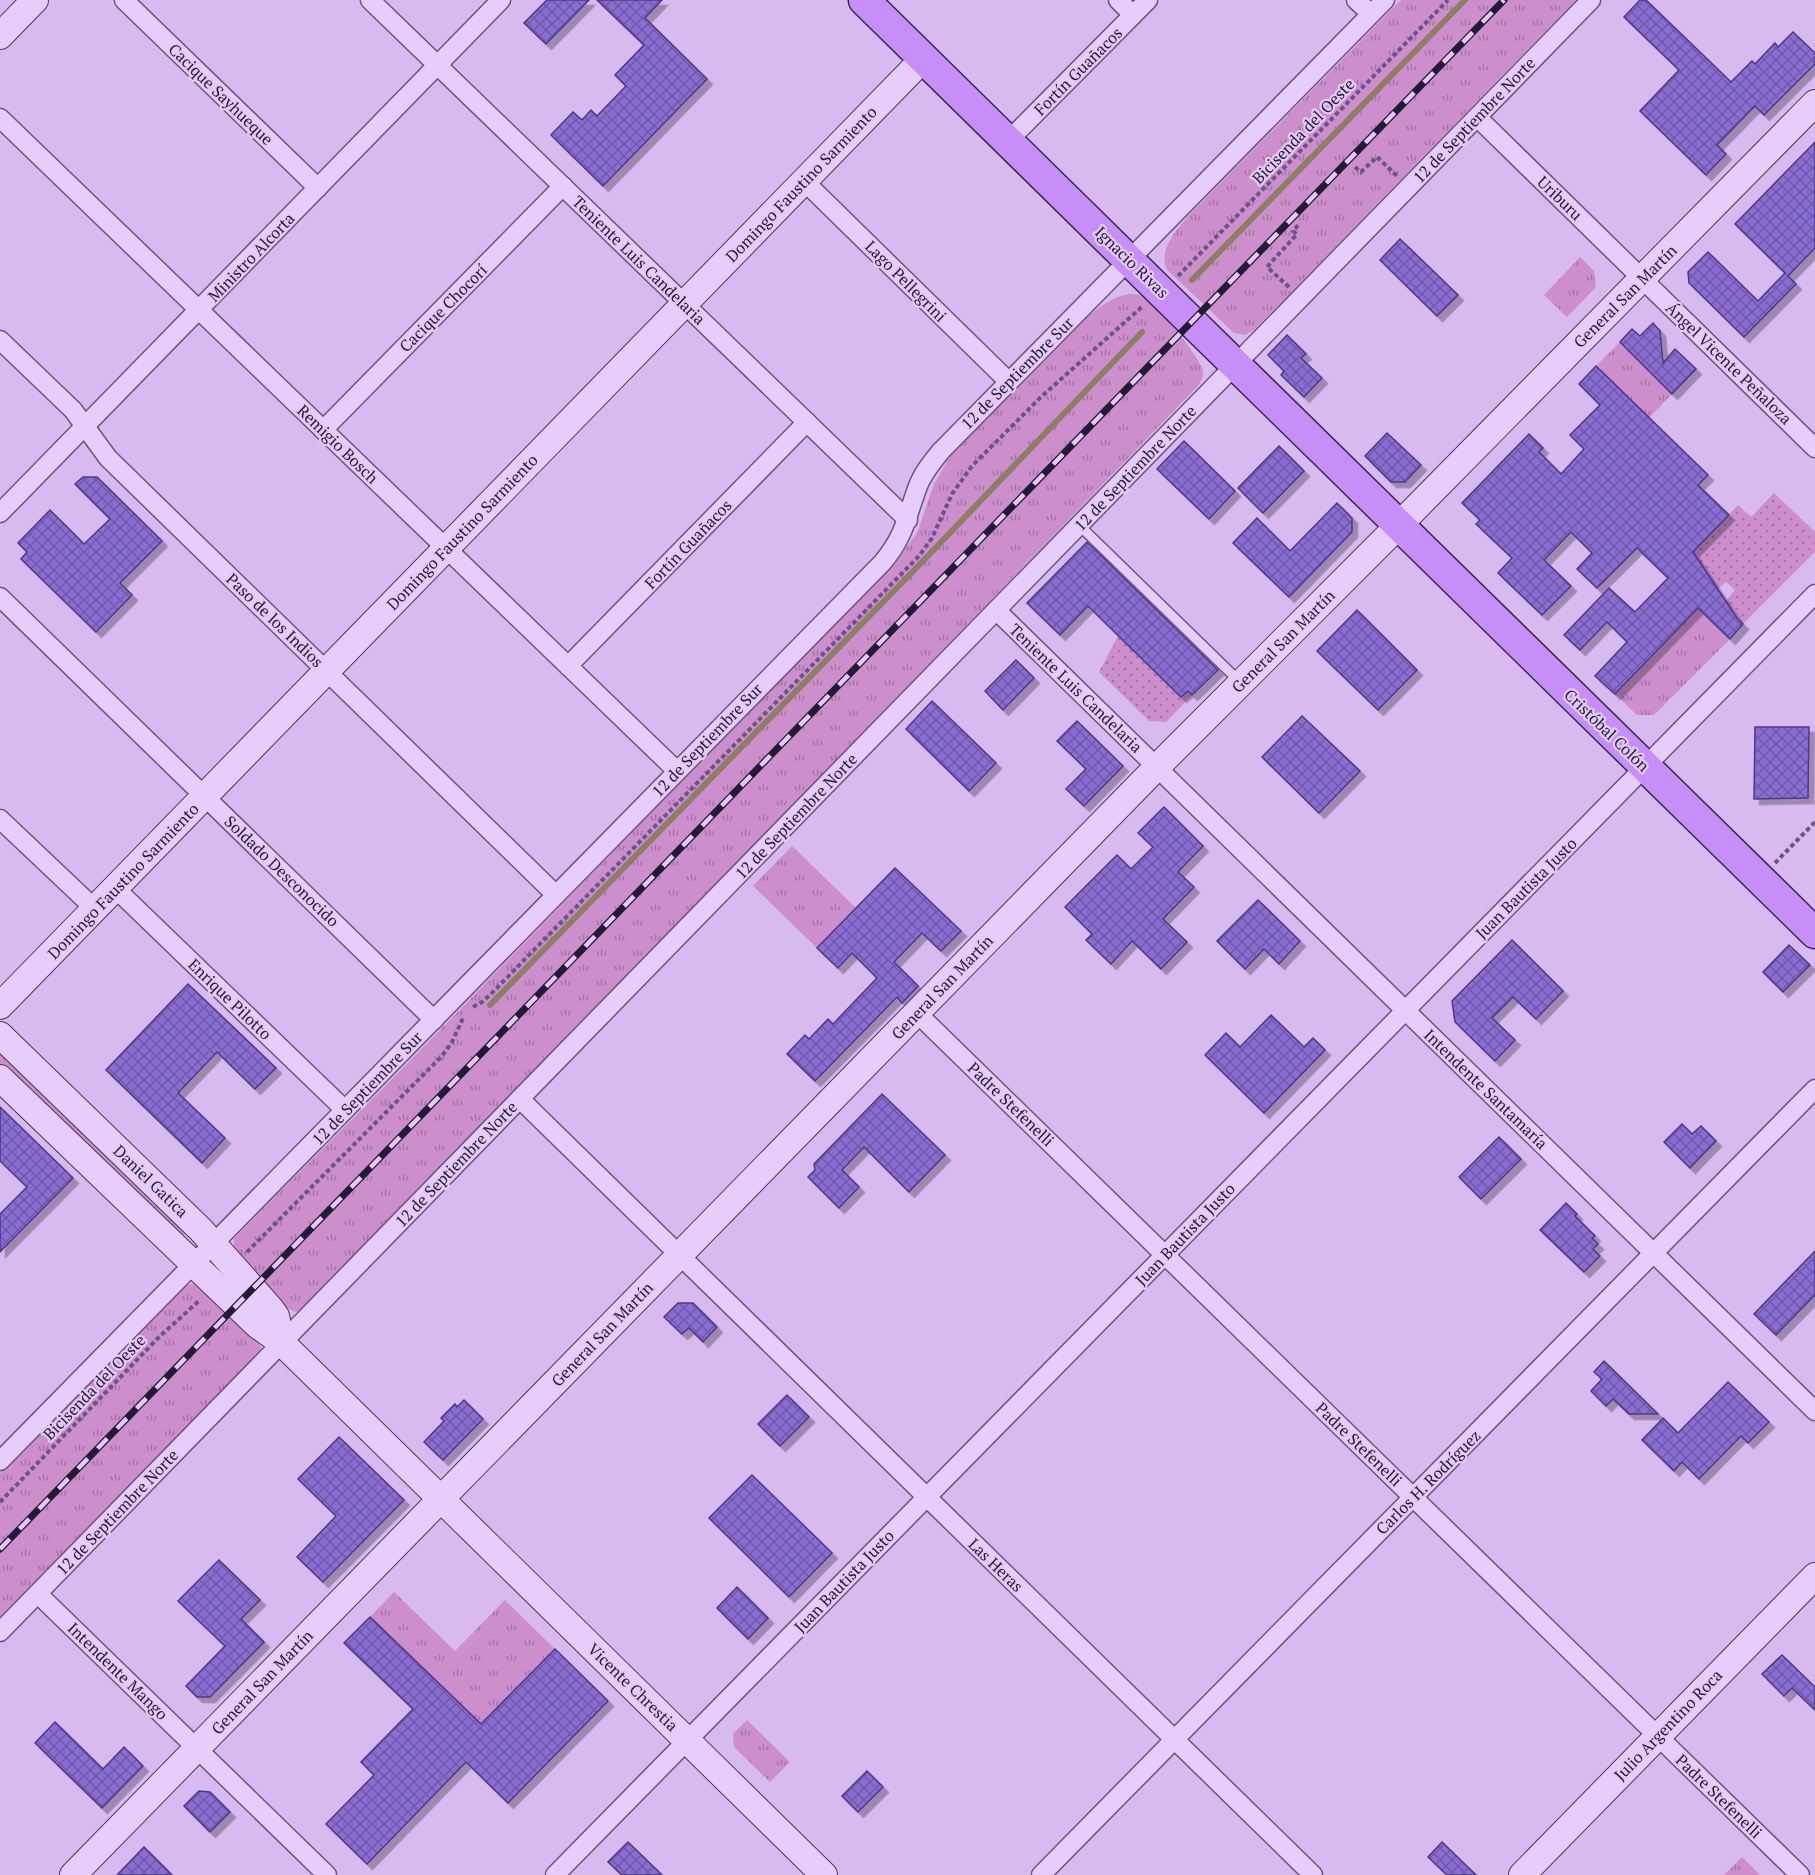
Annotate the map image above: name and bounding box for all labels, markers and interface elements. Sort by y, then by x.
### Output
street label: Fortín Guañacos [1029,22,1127,120]
street label: Cacique Sayhueque [164,38,278,150]
street label: 12 de Septiembre Norte [1408,52,1540,188]
street label: Bicisenda del Oeste [1247,73,1359,189]
street label: Domingo Faustino Sarmiento [720,101,882,267]
street label: Uriburu [1533,171,1587,225]
street label: Teniente Luis Candelaria [568,191,710,329]
street label: Ministro Alcorta [203,208,299,306]
street label: Ignacio Rivas [1090,221,1174,303]
street label: Lago Pellegrini [861,236,952,327]
street label: General San Martín [1568,239,1682,353]
street label: Cacique Chocorí [394,259,492,357]
street label: Ángel Vicente Peñaloza [1661,297,1797,429]
street label: 12 de Septiembre Sur [956,311,1079,434]
street label: Remigio Bosch [293,400,384,489]
street label: 12 de Septiembre Norte [1069,400,1201,536]
street label: Domingo Faustino Sarmiento [381,449,543,615]
street label: Fortín Guañacos [640,494,736,594]
street label: Paso de los Indios [222,568,328,672]
street label: General San Martín [1226,584,1340,698]
street label: Teniente Luis Candelaria [1005,619,1147,757]
street label: 12 de Septiembre Sur [647,678,768,802]
street label: Cristóbal Colón [1560,684,1655,777]
street label: 12 de Septiembre Norte [730,748,862,884]
street label: Domingo Faustino Sarmiento [42,798,204,964]
street label: Soldado Desconocido [220,810,344,932]
street label: Juan Bautista Justo [1470,832,1582,944]
street label: General San Martín [886,929,998,1044]
street label: Enrique Pilotto [183,953,277,1045]
street label: Intendente Santamaría [1419,1024,1553,1154]
street label: 12 de Septiembre Sur [307,1026,428,1150]
street label: Padre Stefenelli [963,1057,1059,1151]
street label: 12 de Septiembre Norte [390,1096,522,1232]
street label: Daniel Gatica [109,1140,193,1222]
street label: Juan Bautista Justo [1130,1178,1240,1290]
street label: General San Martín [546,1276,658,1391]
street label: Bicisenda del Oeste [38,1329,150,1445]
street label: Padre Stefenelli [1311,1397,1407,1491]
street label: Carlos H. Rodríguez [1371,1425,1485,1539]
street label: 12 de Septiembre Norte [51,1444,183,1580]
street label: Juan Bautista Justo [789,1525,899,1637]
street label: Las Heras [964,1533,1028,1597]
street label: Intendente Mango [63,1617,173,1725]
street label: General San Martín [206,1624,318,1739]
street label: Vicente Chrestia [583,1638,683,1736]
street label: Julio Argentino Roca [1609,1664,1727,1786]
street label: Padre Stefenelli [1671,1749,1767,1843]

